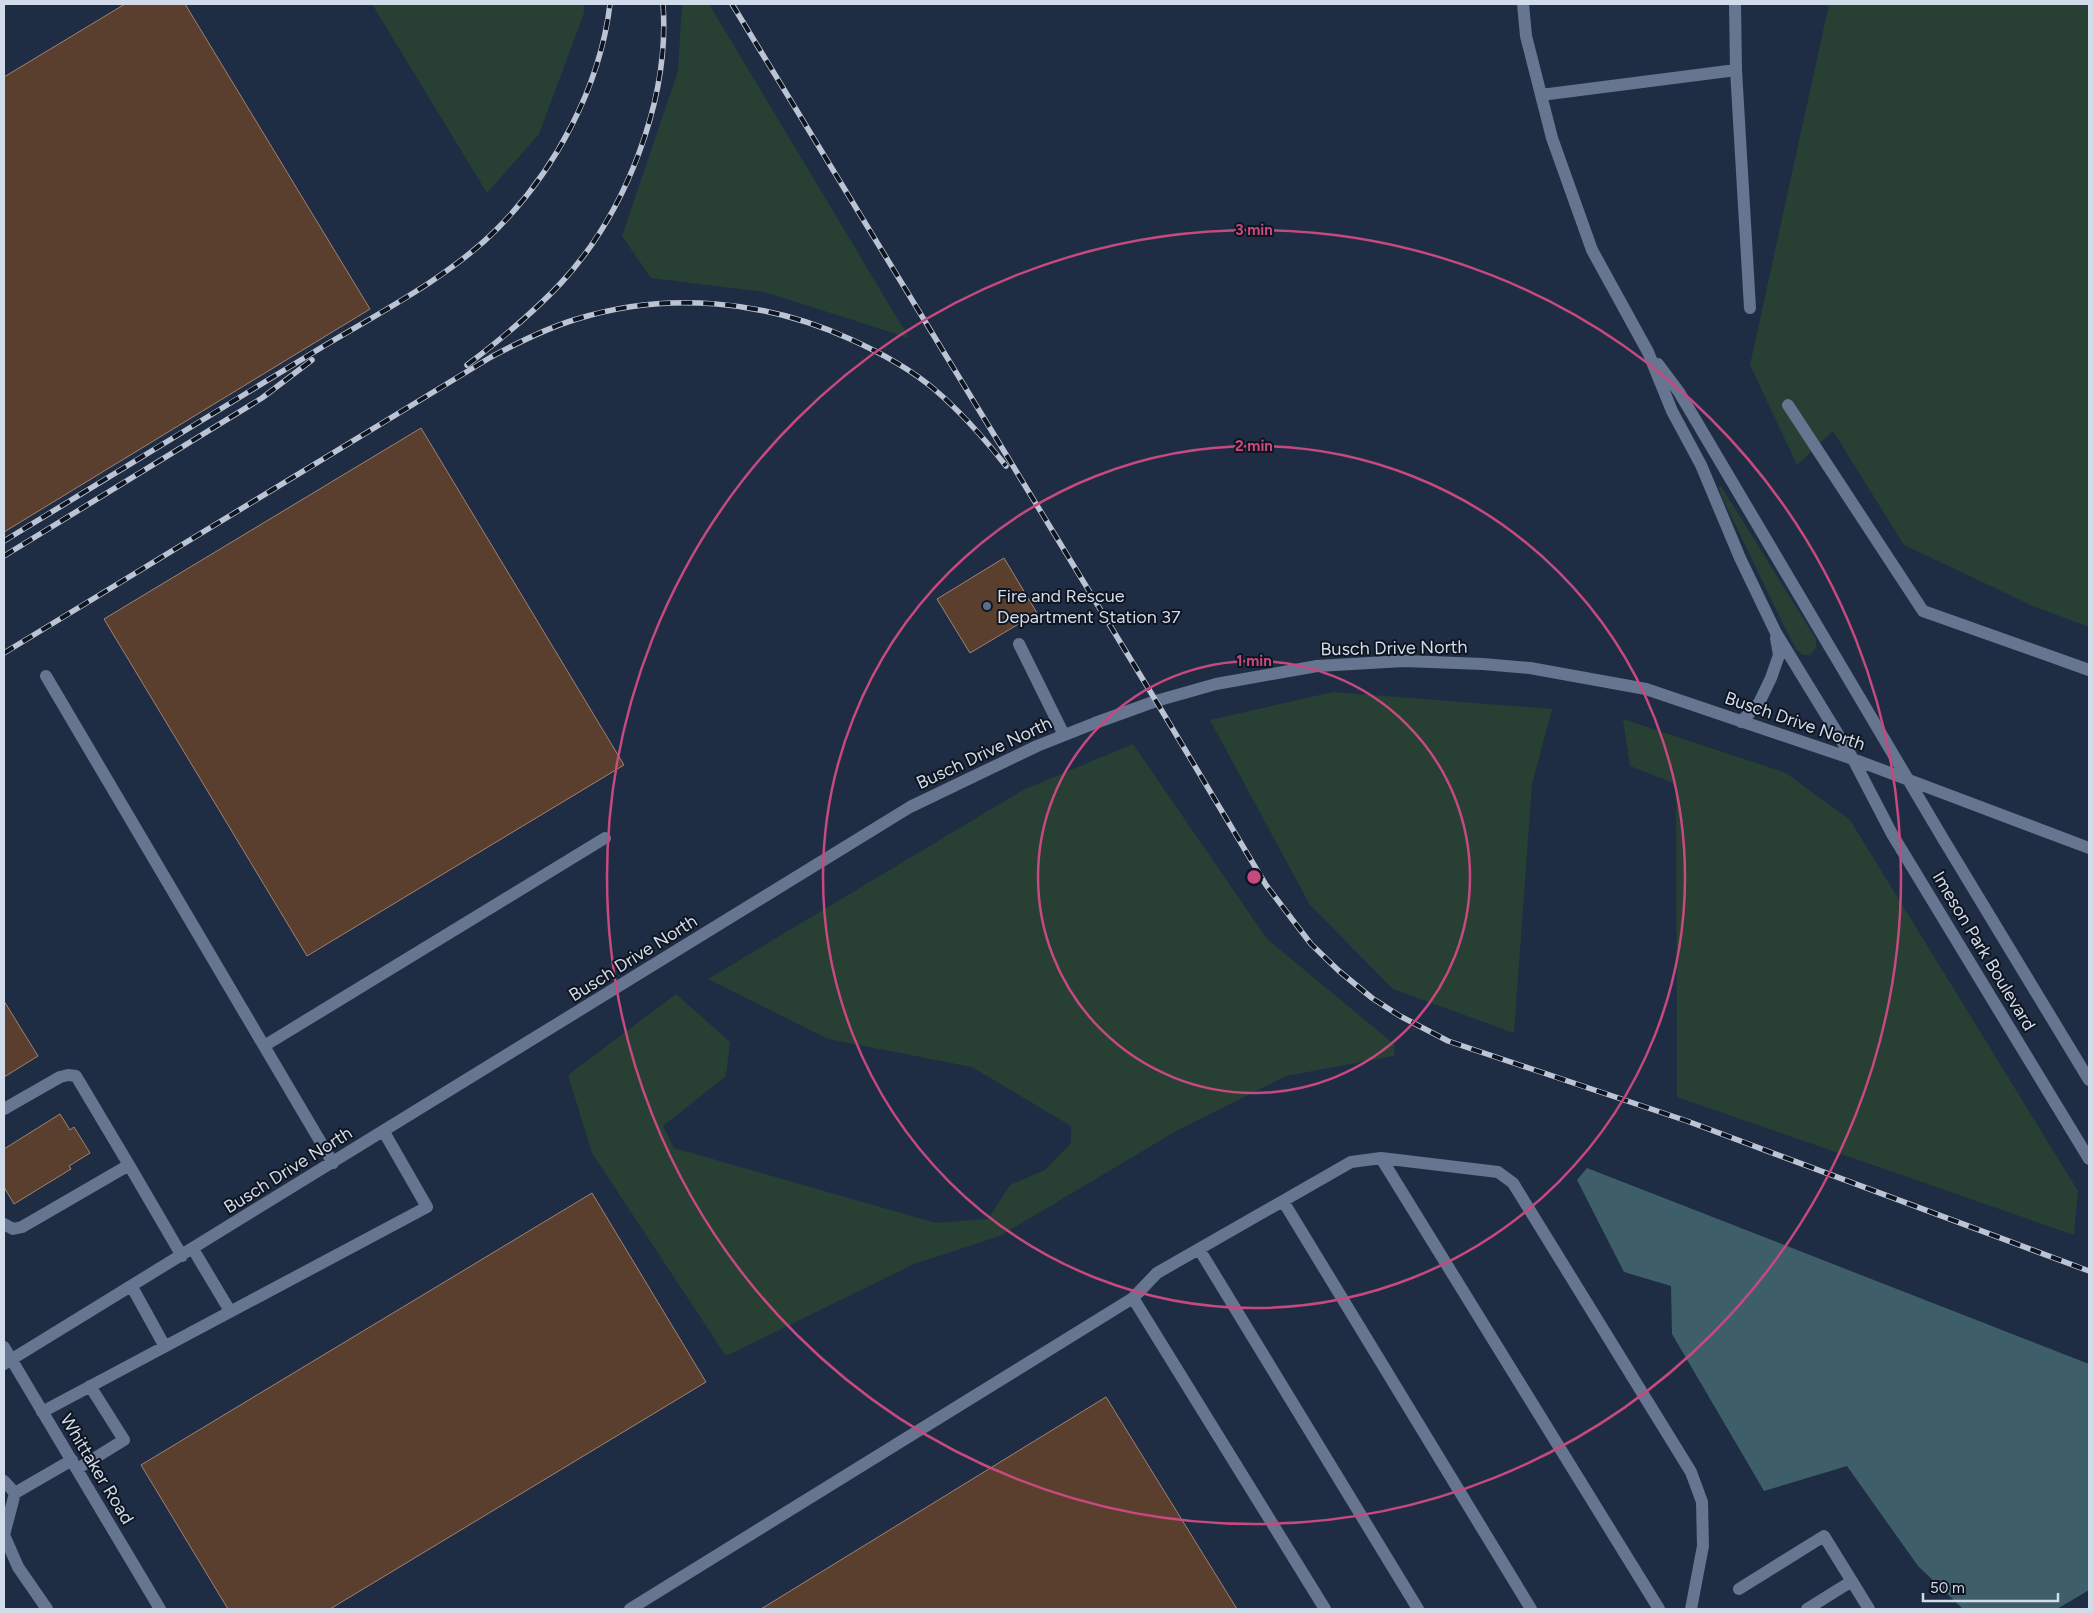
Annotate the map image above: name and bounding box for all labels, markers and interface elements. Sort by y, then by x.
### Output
text: 3 min [1235,221,1273,239]
text: 2 min [1235,437,1273,455]
place label: Fire and Rescue Department Station 37 [997,585,1181,628]
marker: Fire and Rescue Department Station 37 [981,600,993,612]
street label: Busch Drive North [1320,636,1468,660]
text: 1 min [1236,652,1272,670]
street label: Busch Drive North [1722,687,1868,755]
street label: Busch Drive North [913,712,1055,794]
street label: Imeson Park Boulevard [1928,867,2040,1035]
centre of rings [1245,868,1263,886]
street label: Busch Drive North [565,910,701,1006]
street label: Busch Drive North [220,1122,356,1218]
street label: Whittaker Road [55,1410,139,1528]
scale bar [1923,1570,2058,1602]
text: 50 m [1930,1579,1965,1597]

